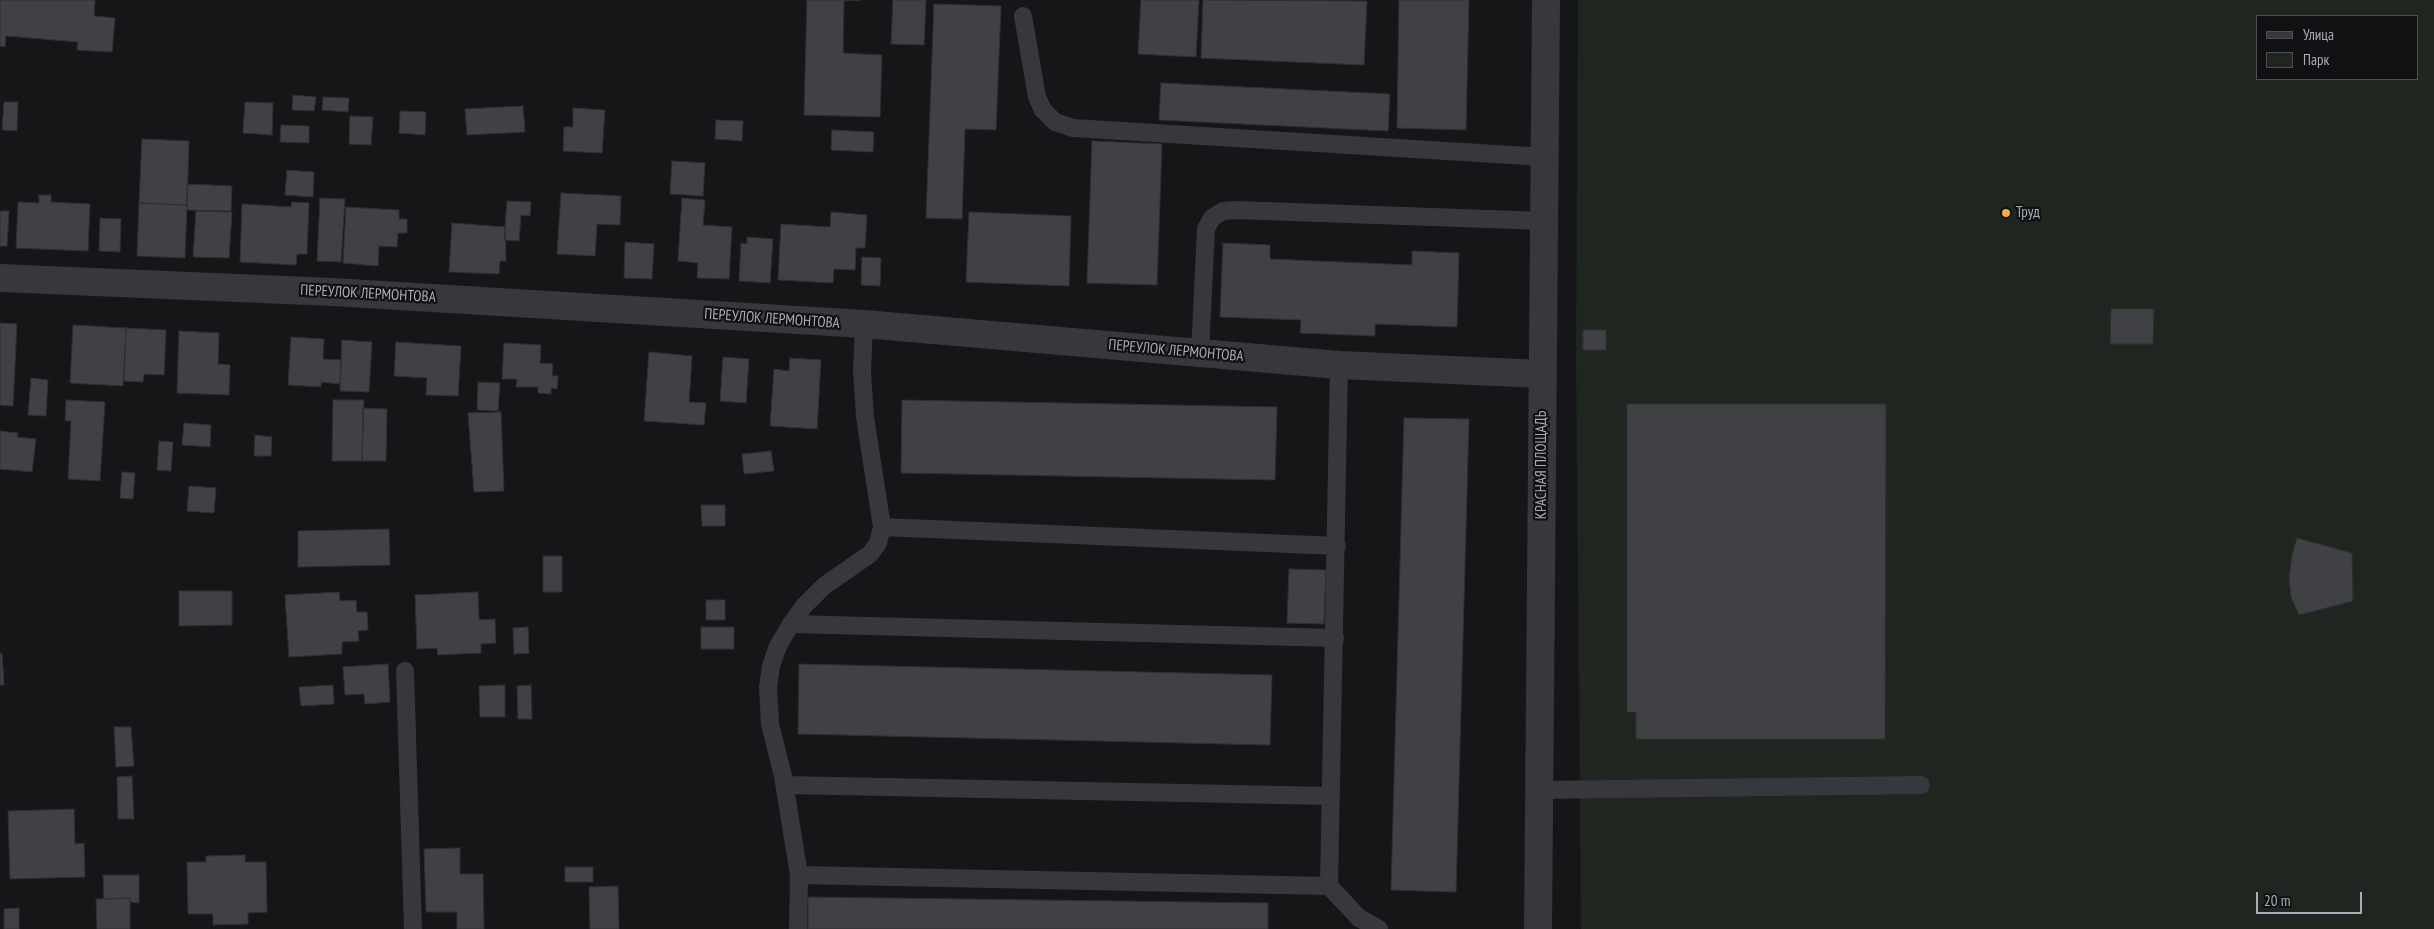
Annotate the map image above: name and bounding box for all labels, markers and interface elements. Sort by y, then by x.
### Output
legend [2256,15,2419,80]
text: Улица [2303,25,2334,44]
text: Парк [2303,50,2329,69]
place label: Труд [2016,204,2040,222]
marker: Труд [2000,207,2012,219]
street label: ПЕРЕУЛОК ЛЕРМОНТОВА [300,281,436,307]
street label: ПЕРЕУЛОК ЛЕРМОНТОВА [704,305,840,333]
street label: ПЕРЕУЛОК ЛЕРМОНТОВА [1108,336,1244,366]
street label: КРАСНАЯ ПЛОЩАДЬ [1533,411,1551,519]
scale bar [2259,882,2365,914]
text: 20 m [2264,891,2290,910]

